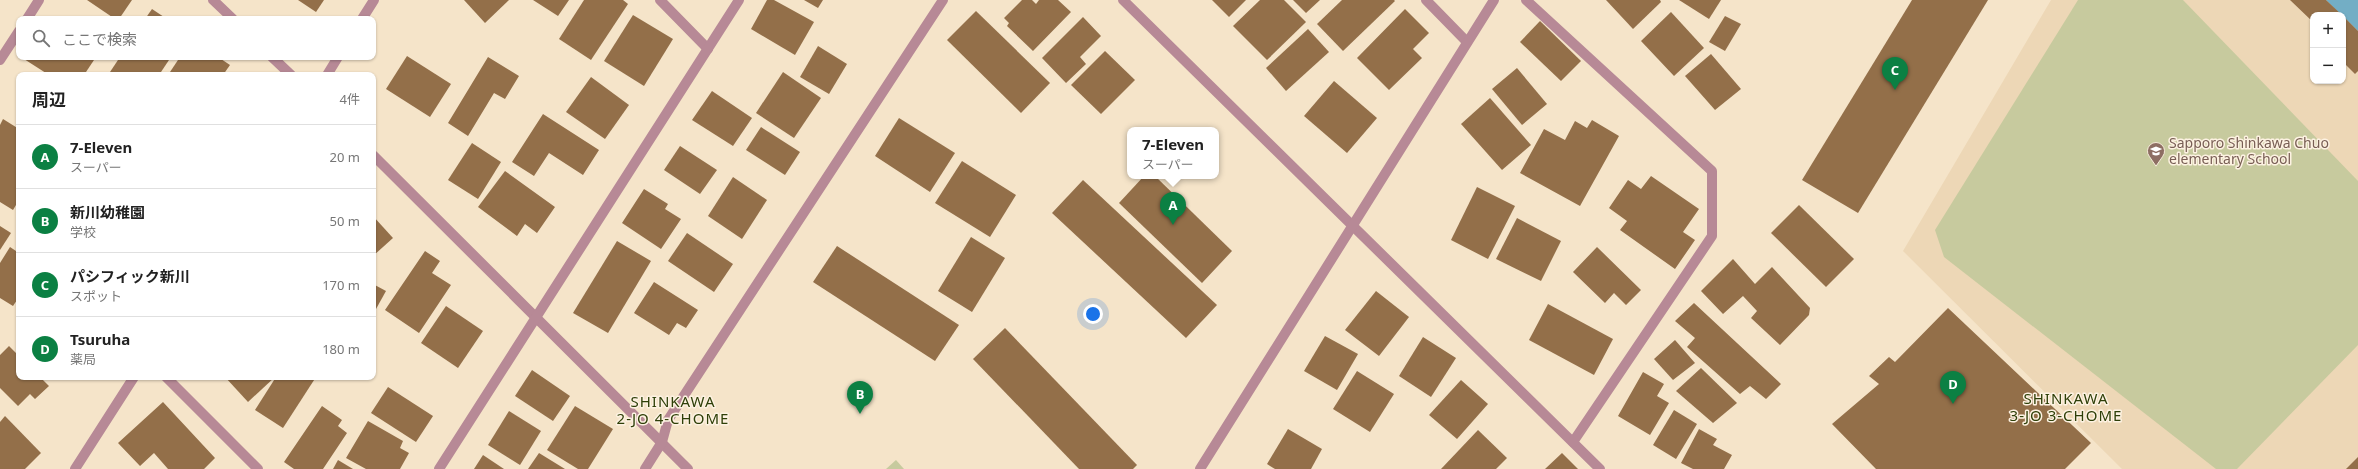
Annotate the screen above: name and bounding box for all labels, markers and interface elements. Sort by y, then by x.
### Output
map controls [2310,12,2346,84]
button: + [2310,12,2346,48]
search box [16,16,376,60]
icon: search [30,27,52,49]
text: ここで検索 [62,29,137,49]
button: − [2310,48,2346,84]
pin: C [1882,57,1908,90]
text: 周辺 [32,88,66,111]
text: 4件 [340,90,360,108]
popup [1127,127,1219,179]
place label: Sapporo Shinkawa Chuo elementary School [2169,133,2329,168]
text: 7-Eleven [1142,134,1204,154]
text: 7-Eleven [70,137,132,157]
school or university icon: Sapporo Shinkawa Chuo elementary School [2146,141,2166,166]
text: A [41,148,50,166]
text: 20 m [330,148,360,166]
text: スーパー [1142,155,1194,173]
text: スーパー [70,158,122,176]
pin: A [1160,192,1186,225]
text: 新川幼稚園 [70,202,145,222]
text: B [41,212,49,230]
text: 50 m [330,212,360,230]
text: 学校 [70,223,96,241]
text: パシフィック新川 [70,266,190,286]
text: C [41,276,49,294]
text: 170 m [322,276,360,294]
text: スポット [70,287,122,305]
your location [1083,304,1103,324]
text: Tsuruha [70,329,130,349]
text: D [40,340,50,358]
text: 180 m [322,340,360,358]
text: 薬局 [70,350,96,368]
pin: D [1940,371,1966,404]
pin: B [847,381,873,414]
district label: SHINKAWA 3-JO 3-CHOME [2010,388,2122,425]
district label: SHINKAWA 2-JO 4-CHOME [617,391,729,428]

